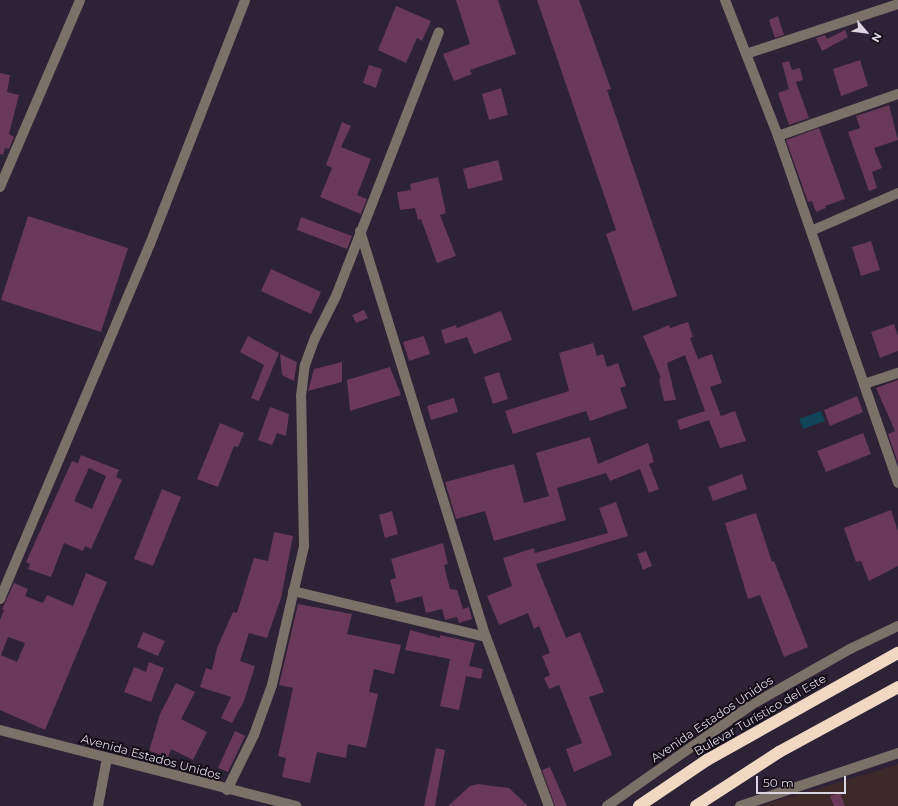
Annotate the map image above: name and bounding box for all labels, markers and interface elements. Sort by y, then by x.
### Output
north arrow [846,12,886,52]
text: N [868,30,885,45]
street label: Bulevar Turístico del Este [691,671,829,759]
street label: Avenida Estados Unidos [648,673,776,765]
street label: Avenida Estados Unidos [80,731,222,783]
scale bar [758,768,848,794]
text: 50 m [763,775,794,790]

